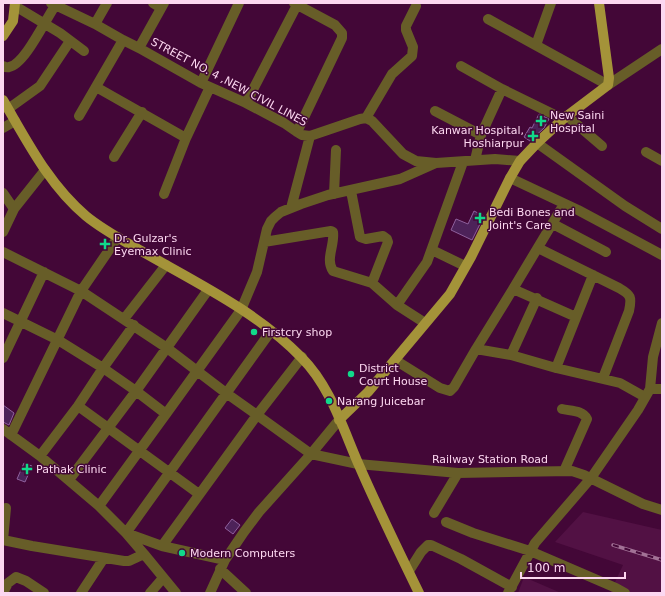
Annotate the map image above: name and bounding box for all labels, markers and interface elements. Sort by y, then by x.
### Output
street label: STREET NO. 4 ,NEW CIVIL LINES [149,35,309,129]
place label: New Saini Hospital [550,109,604,135]
marker: New Saini Hospital [535,115,547,127]
place label: Kanwar Hospital, Hoshiarpur [431,124,524,150]
marker: Kanwar Hospital, Hoshiarpur [527,130,539,142]
place label: Bedi Bones and Joint's Care [488,206,575,232]
marker: Bedi Bones and Joint's Care [474,212,486,224]
place label: Dr. Gulzar's Eyemax Clinic [114,232,192,258]
marker: Dr. Gulzar's Eyemax Clinic [99,238,111,250]
place label: Firstcry shop [262,326,332,339]
marker: Firstcry shop [249,327,259,337]
place label: District Court House [359,362,427,388]
marker: District Court House [346,369,356,379]
place label: Narang Juicebar [337,395,425,408]
marker: Narang Juicebar [324,396,334,406]
street label: Railway Station Road [432,453,548,466]
marker: Pathak Clinic [21,463,33,475]
place label: Pathak Clinic [36,463,107,476]
place label: Modern Computers [190,547,295,560]
marker: Modern Computers [177,548,187,558]
scale bar [521,554,625,580]
text: 100 m [527,561,565,575]

